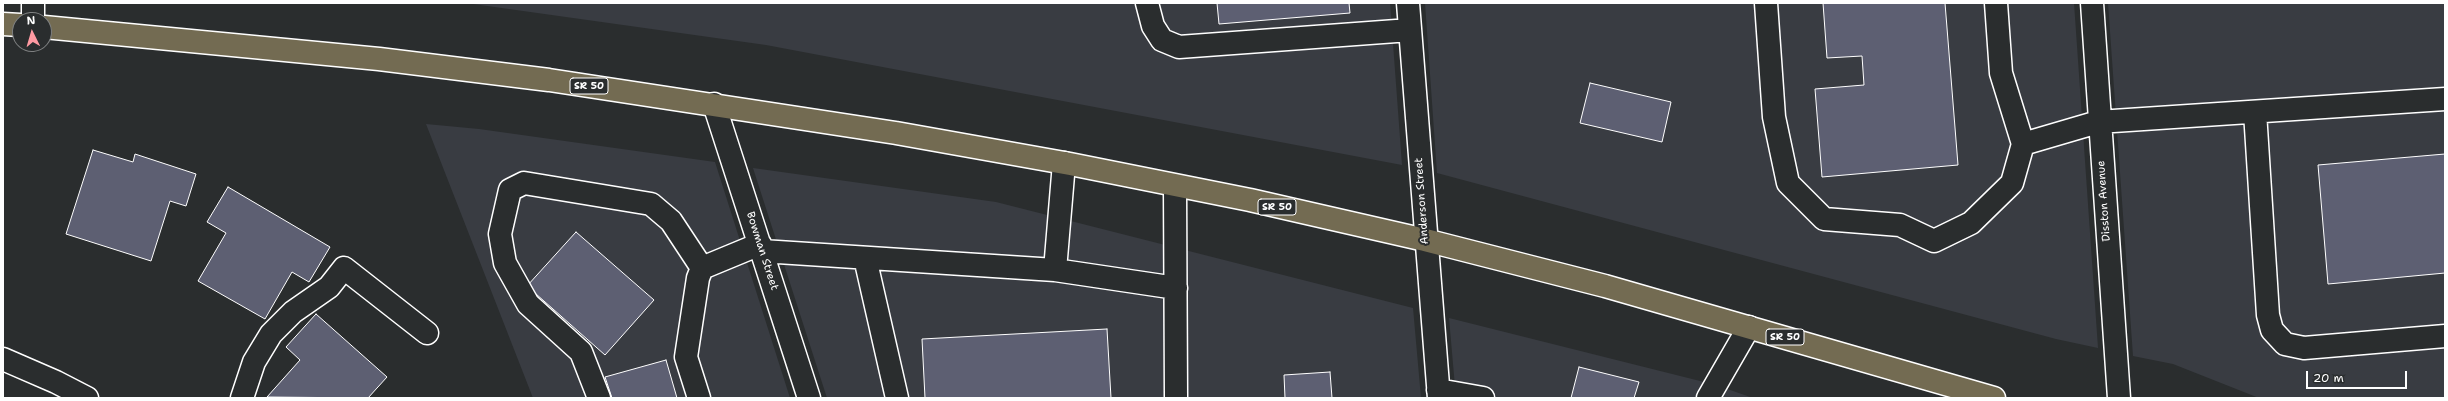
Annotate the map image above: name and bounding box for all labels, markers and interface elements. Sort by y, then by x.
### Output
north arrow [12,12,52,52]
text: N [26,13,36,28]
road number: SR 50 [570,78,608,94]
street label: Anderson Street [1412,157,1432,245]
street label: Disston Avenue [2095,160,2113,242]
road number: SR 50 [1258,199,1296,215]
street label: Bowman Street [743,210,781,292]
road number: SR 50 [1766,329,1804,345]
scale bar [2308,363,2409,389]
text: 20 m [2313,370,2344,386]

